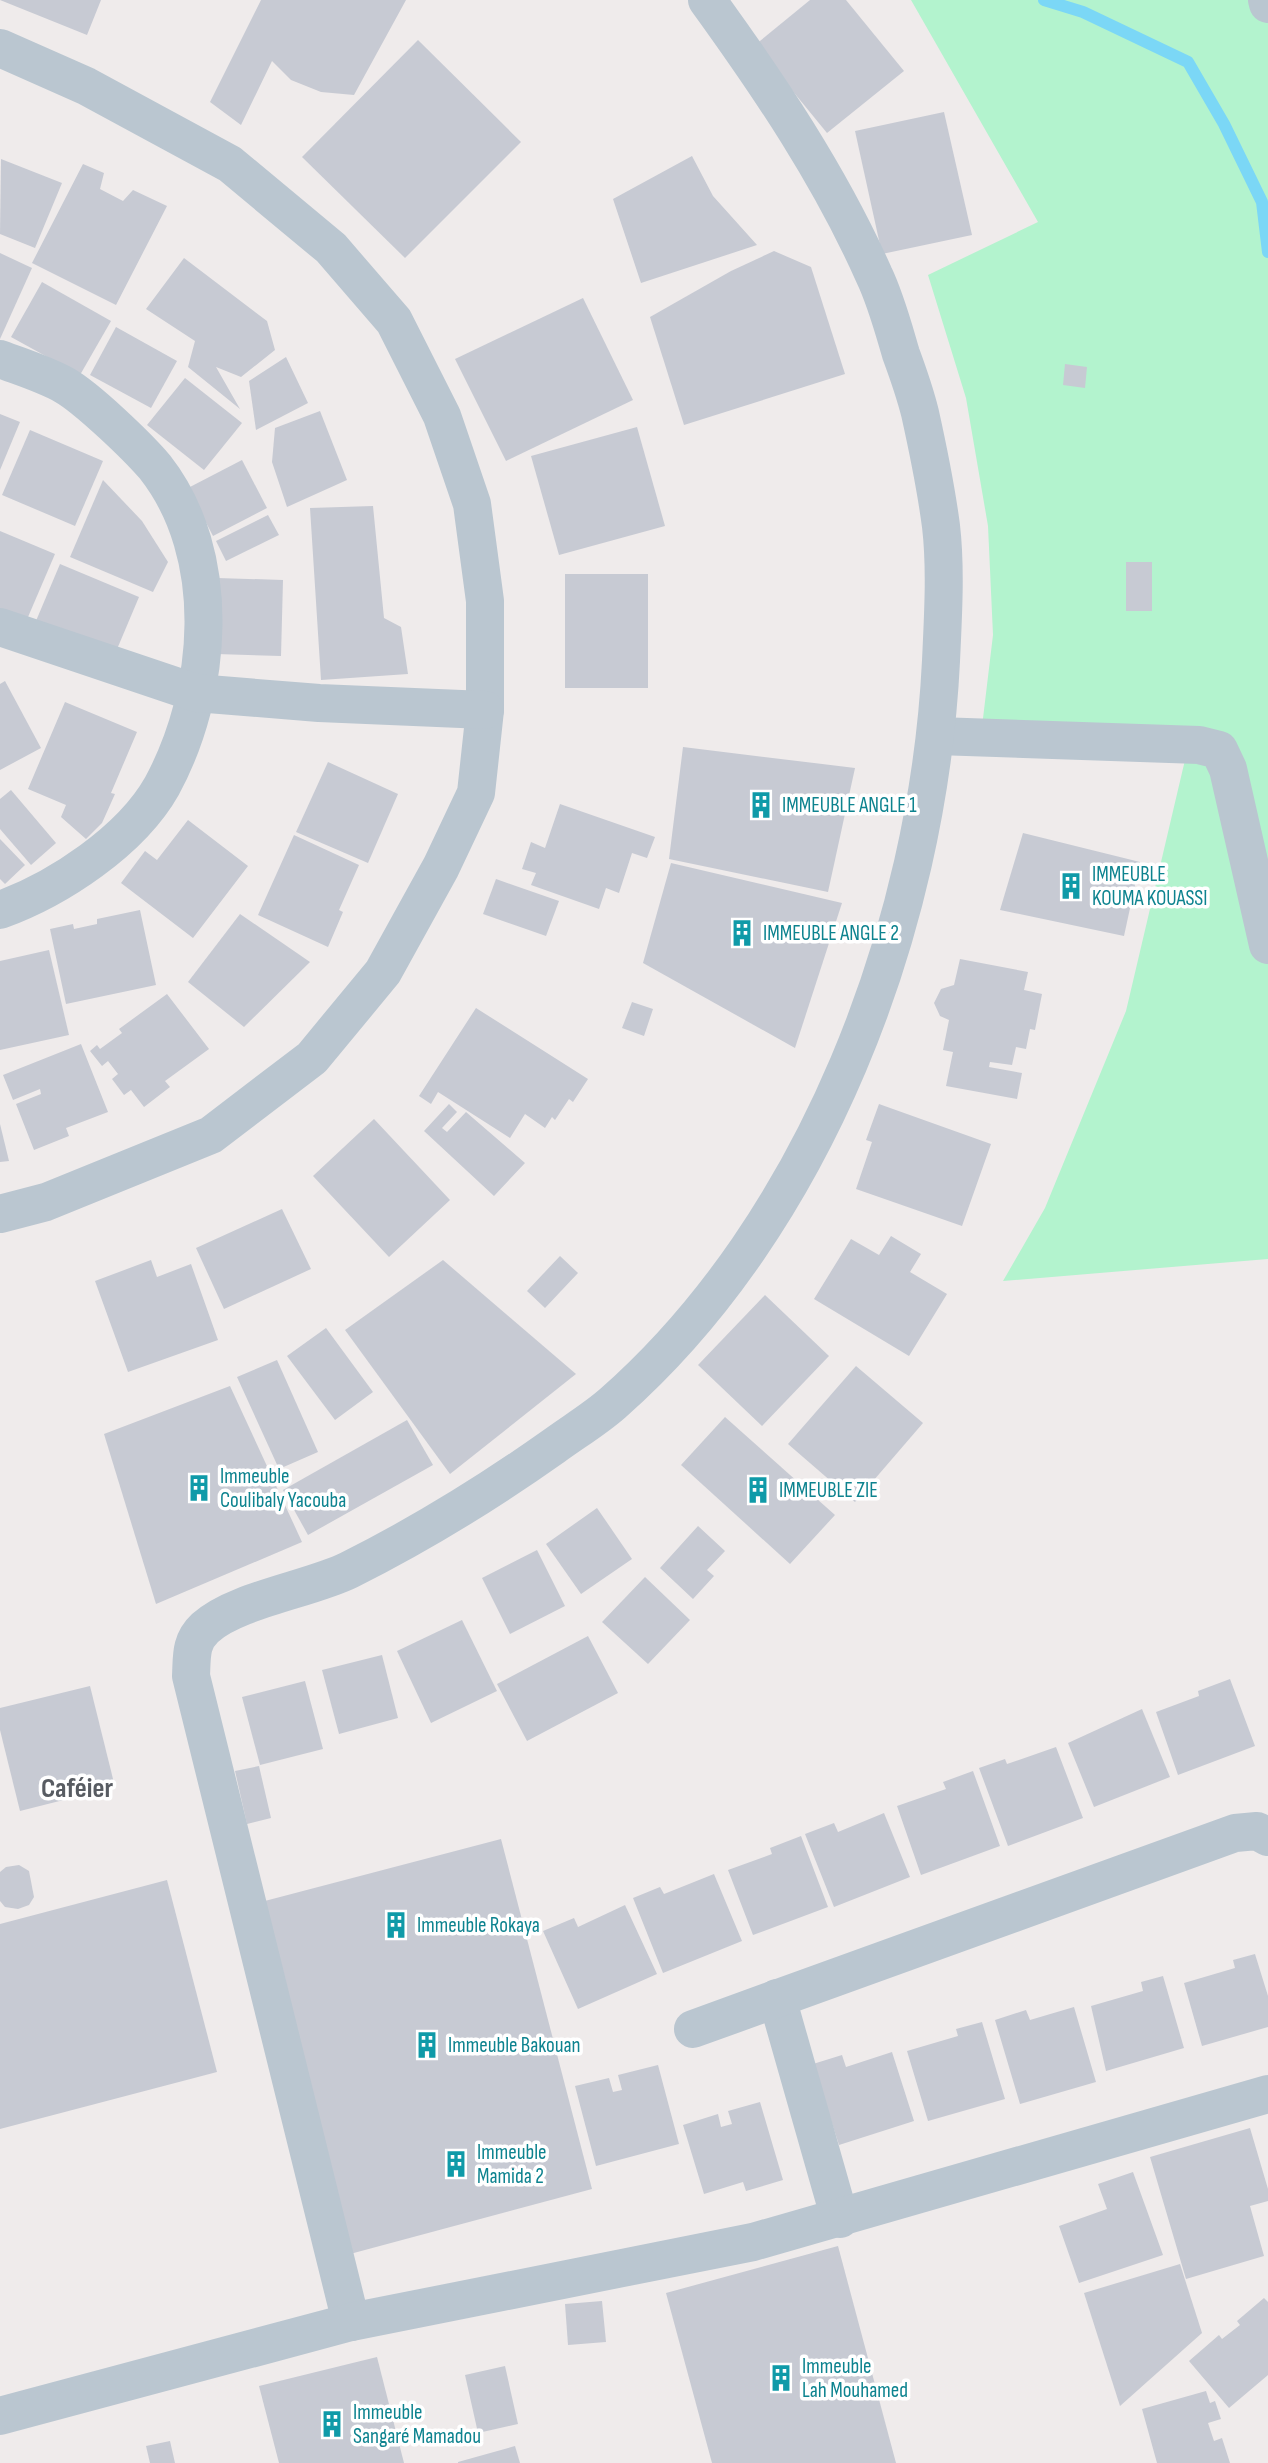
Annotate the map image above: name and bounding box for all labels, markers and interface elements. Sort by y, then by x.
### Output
building icon: IMMEUBLE ANGLE 1 [746,790,776,820]
place label: IMMEUBLE ANGLE 1 [782,793,917,818]
place label: IMMEUBLE KOUMA KOUASSI [1092,862,1207,911]
building icon: IMMEUBLE KOUMA KOUASSI [1056,871,1086,901]
building icon: IMMEUBLE ANGLE 2 [727,918,757,948]
place label: IMMEUBLE ANGLE 2 [763,921,899,946]
place label: Immeuble Coulibaly Yacouba [220,1464,346,1513]
building icon: Immeuble Coulibaly Yacouba [184,1473,214,1503]
building icon: IMMEUBLE ZIE [743,1475,773,1505]
place label: IMMEUBLE ZIE [779,1478,878,1503]
district label: Caféier [41,1772,113,1805]
building icon: Immeuble Rokaya [381,1910,411,1940]
place label: Immeuble Rokaya [417,1913,540,1938]
building icon: Immeuble Bakouan [412,2030,442,2060]
place label: Immeuble Bakouan [448,2033,581,2058]
place label: Immeuble Mamida 2 [477,2140,547,2189]
building icon: Immeuble Mamida 2 [441,2149,471,2179]
place label: Immeuble Lah Mouhamed [802,2354,908,2403]
building icon: Immeuble Lah Mouhamed [766,2363,796,2393]
place label: Immeuble Sangaré Mamadou [353,2400,481,2449]
building icon: Immeuble Sangaré Mamadou [317,2409,347,2439]

